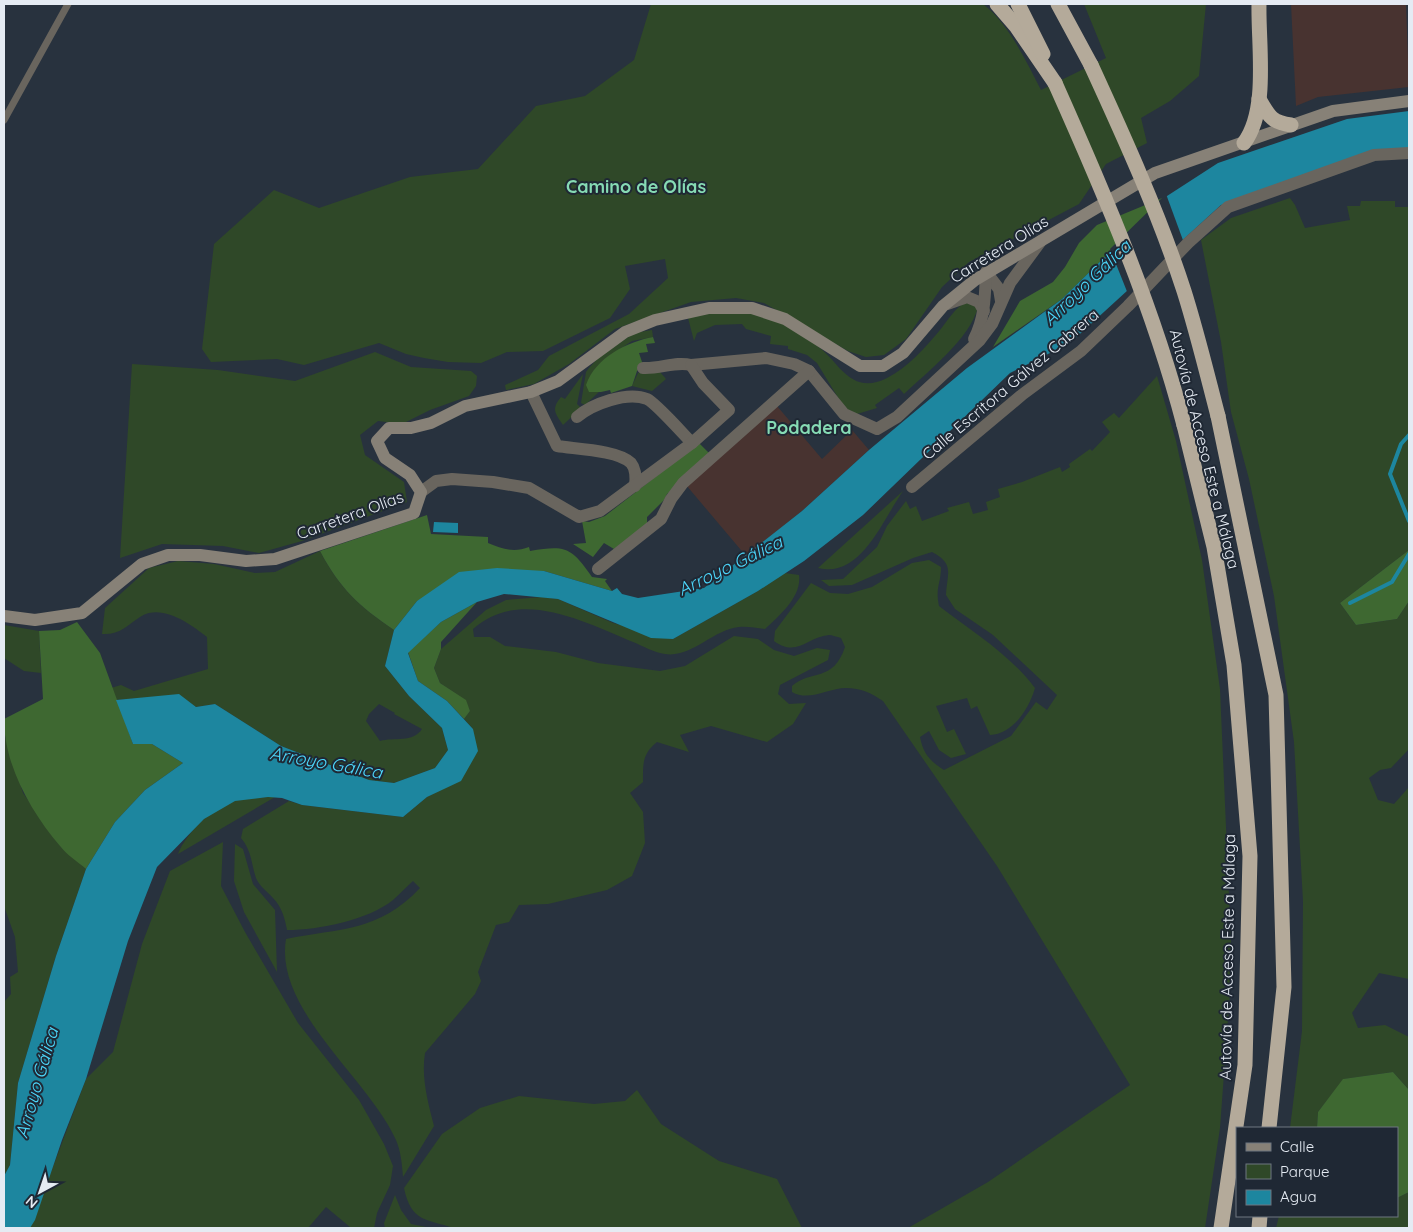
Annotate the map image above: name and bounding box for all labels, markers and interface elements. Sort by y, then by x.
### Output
district label: Camino de Olías [566,175,706,198]
street label: Carretera Olías [946,211,1052,287]
water label: Arroyo Gálica [1038,234,1136,330]
street label: Calle Escritora Gálvez Cabrera [918,304,1102,464]
street label: Autovía de Acceso Este a Málaga [1166,327,1244,571]
district label: Podadera [766,416,852,439]
street label: Carretera Olías [294,486,406,544]
water label: Arroyo Gálica [674,530,787,601]
water label: Arroyo Gálica [268,741,385,784]
street label: Autovía de Acceso Este a Málaga [1215,834,1239,1080]
water label: Arroyo Gálica [10,1024,64,1141]
legend [1236,1127,1398,1217]
text: Calle [1280,1137,1314,1156]
text: Parque [1280,1162,1330,1181]
north arrow [15,1167,65,1217]
text: Agua [1280,1187,1317,1206]
text: N [22,1192,41,1212]

